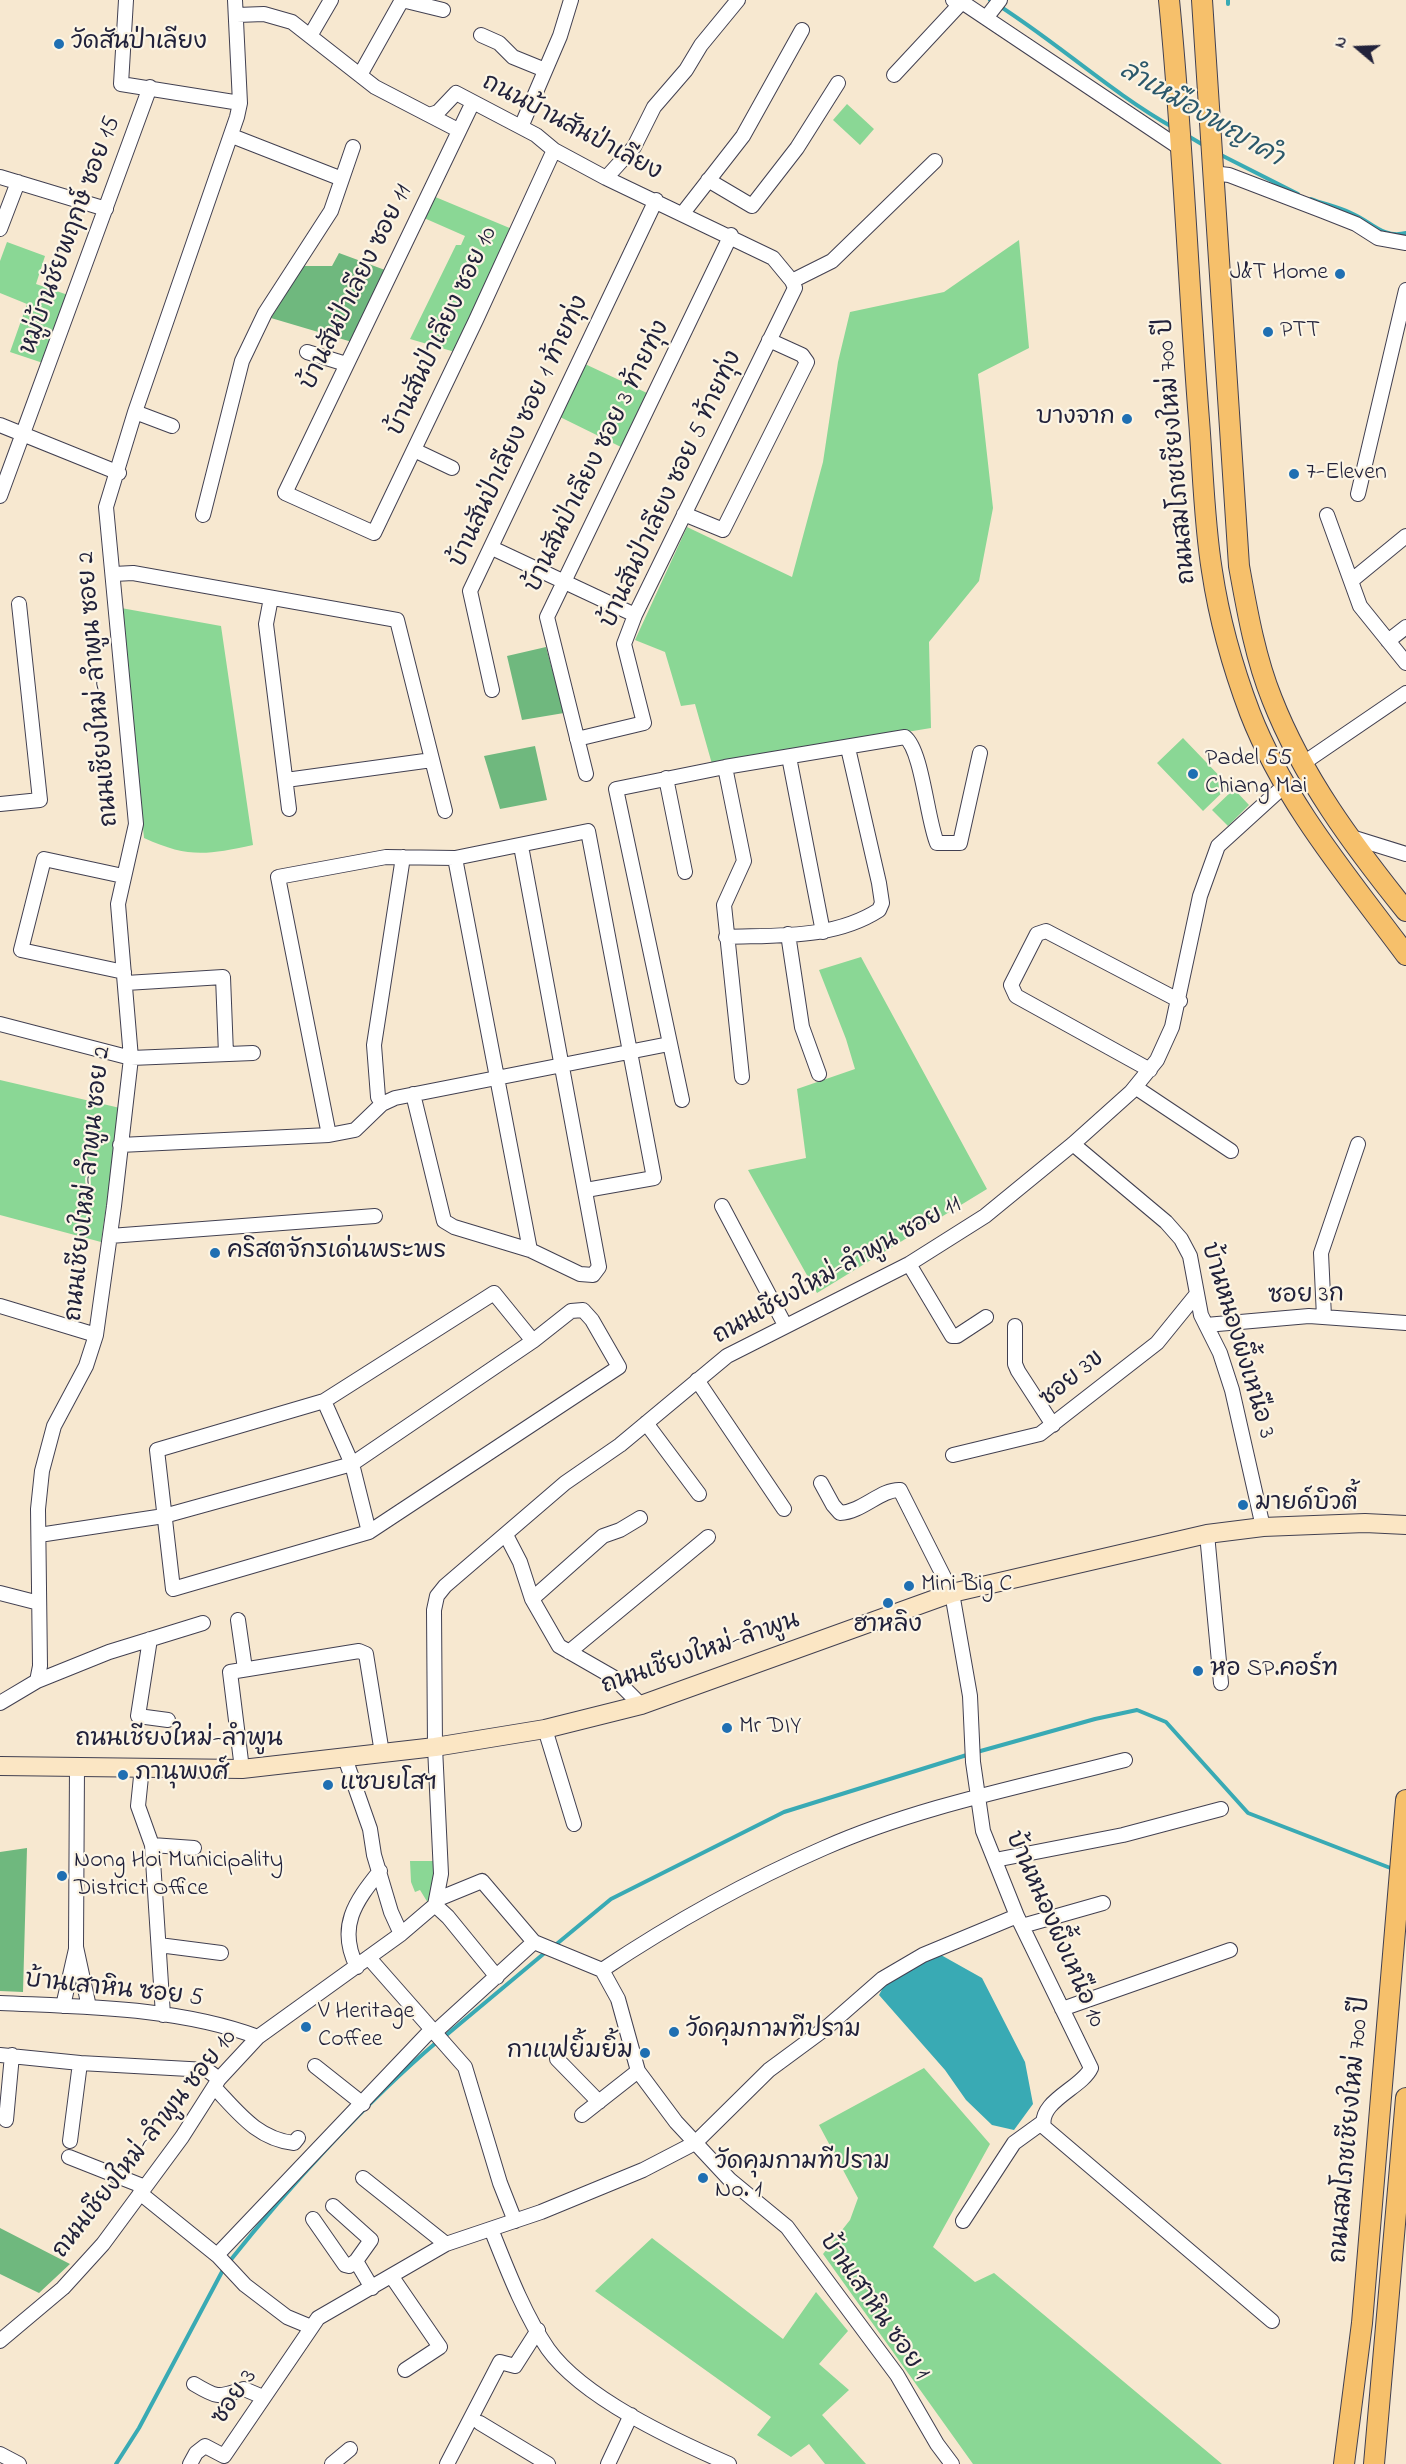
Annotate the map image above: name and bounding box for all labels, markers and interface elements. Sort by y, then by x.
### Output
north arrow [1328,18,1388,78]
place label: วัดสันป่าเลียง [71,30,207,58]
text: N [1328,33,1354,51]
marker: วัดสันป่าเลียง [52,37,66,51]
water label: ลำเหมืองพญาคำ [1112,56,1288,176]
street label: ถนนบ้านสันป่าเลียง [476,69,666,189]
street label: หมู่บ้านชัยพฤกษ์ ซอย 15 [16,113,128,359]
street label: บ้านสันป่าเลียง ซอย 11 [296,181,420,395]
street label: บ้านสันป่าเลียง ซอย 10 [383,223,505,441]
place label: J&T Home [1230,260,1328,288]
marker: J&T Home [1333,267,1347,281]
street label: บ้านสันป่าเลียง ซอย 1 ท้ายทุ่ง [445,292,597,572]
street label: บ้านสันป่าเลียง ซอย 3 ท้ายทุ่ง [521,317,677,597]
street label: ถนนสมโภชเชียงใหม่ 700 ปี [1152,317,1204,585]
place label: PTT [1280,318,1320,346]
marker: PTT [1261,325,1275,339]
street label: บ้านสันป่าเลียง ซอย 5 ท้ายทุ่ง [596,347,750,633]
place label: บางจาก [1036,405,1115,433]
marker: บางจาก [1120,412,1134,426]
place label: 7-Eleven [1306,460,1387,488]
marker: 7-Eleven [1287,467,1301,481]
street label: ถนนเชียงใหม่-ลำพูน ซอย 2 [74,550,126,828]
place label: Padel 55 Chiang Mai [1205,746,1307,802]
marker: Padel 55 Chiang Mai [1186,767,1200,781]
street label: ถนนเชียงใหม่-ลำพูน ซอย 2 [61,1045,119,1323]
street label: ถนนเชียงใหม่-ลำพูน ซอย 11 [709,1192,967,1352]
place label: คริสตจักรเด่นพระพร [227,1239,446,1267]
street label: บ้านหนองผึ้งเหนือ 3 [1193,1240,1279,1442]
marker: คริสตจักรเด่นพระพร [208,1246,222,1260]
street label: ซอย 3ก [1268,1282,1344,1312]
street label: ซอย 3ข [1035,1345,1111,1415]
place label: มายด์บิวตี้ [1255,1491,1358,1519]
marker: มายด์บิวตี้ [1236,1498,1250,1512]
place label: Mini Big C [921,1572,1012,1600]
marker: Mini Big C [902,1579,916,1593]
marker: ฮาหลิง [881,1596,895,1610]
street label: ถนนเชียงใหม่-ลำพูน [598,1608,804,1702]
place label: ฮาหลิง [854,1613,922,1641]
place label: หอ SP.คอร์ท [1210,1657,1338,1685]
marker: หอ SP.คอร์ท [1191,1664,1205,1678]
place label: Mr DIY [739,1714,801,1742]
marker: Mr DIY [720,1721,734,1735]
street label: ถนนเชียงใหม่-ลำพูน [75,1727,283,1755]
place label: ภานุพงศ์ [135,1761,228,1789]
marker: ภานุพงศ์ [116,1768,130,1782]
place label: แซบยโสฯ [340,1771,438,1799]
marker: แซบยโสฯ [321,1778,335,1792]
street label: บ้านหนองผึ้งเหนือ 10 [997,1828,1109,2032]
place label: Nong Hoi Municipality District Office [74,1848,283,1904]
marker: Nong Hoi Municipality District Office [55,1869,69,1883]
street label: บ้านเสาหิน ซอย 5 [24,1967,204,2015]
street label: ถนนสมโภชเชียงใหม่ 700 ปี [1326,1996,1378,2264]
place label: V Heritage Coffee [318,1999,414,2055]
place label: วัดคุมกามทีปราม [686,2018,861,2046]
marker: V Heritage Coffee [299,2020,313,2034]
street label: ถนนเชียงใหม่-ลำพูน ซอย 10 [48,2025,244,2265]
marker: วัดคุมกามทีปราม [667,2025,681,2039]
place label: กาแฟยิ้มยิ้ม [507,2039,633,2067]
marker: กาแฟยิ้มยิ้ม [638,2046,652,2060]
place label: วัดคุมกามทีปราม No. 1 [715,2150,890,2206]
marker: วัดคุมกามทีปราม No. 1 [696,2171,710,2185]
street label: บ้านเสาหิน ซอย 1 [812,2229,934,2387]
street label: ซอย 3 [207,2365,265,2431]

